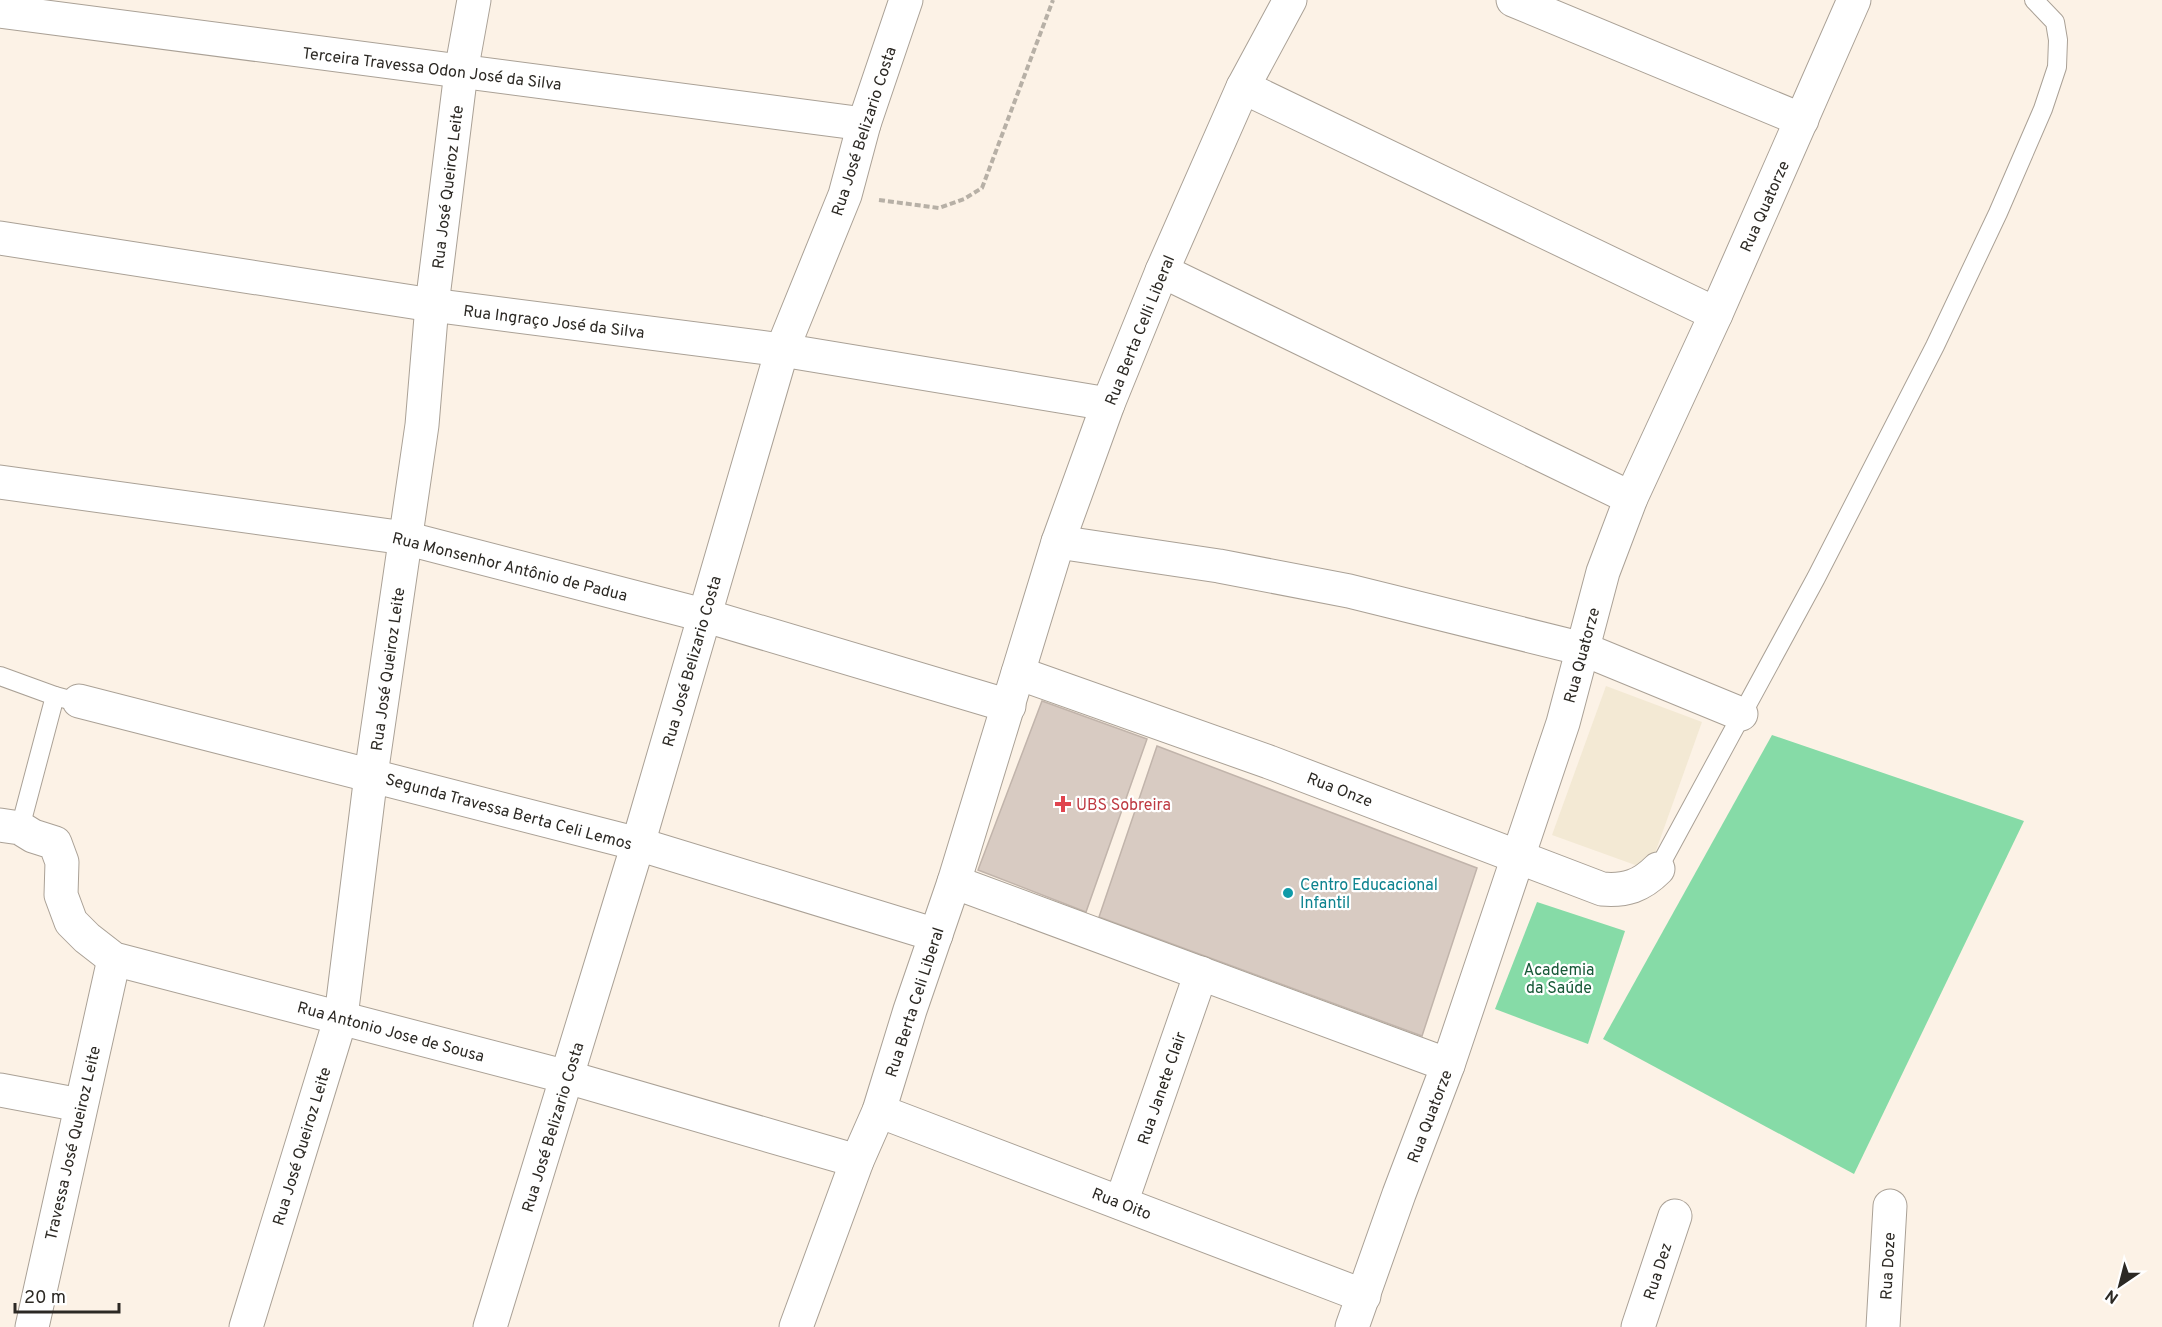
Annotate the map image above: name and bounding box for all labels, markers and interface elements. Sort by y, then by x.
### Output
street label: Terceira Travessa Odon José da Silva [301,44,563,96]
street label: Rua José Belizario Costa [828,44,902,219]
street label: Rua José Queiroz Leite [429,104,469,270]
street label: Rua Quatorze [1737,158,1795,256]
street label: Rua Berta Celli Liberal [1102,253,1180,409]
street label: Rua Ingraço José da Silva [462,302,646,344]
street label: Rua Monsenhor Antônio de Padua [390,529,629,607]
street label: Rua José Belizario Costa [659,574,727,749]
street label: Rua José Queiroz Leite [368,586,410,752]
street label: Rua Quatorze [1561,606,1605,705]
street label: Rua Onze [1303,769,1375,813]
street label: Segunda Travessa Berta Celi Lemos [383,770,634,856]
marker: UBS Sobreira [1054,795,1072,813]
place label: UBS Sobreira [1076,796,1171,816]
place label: Centro Educacional Infantil [1300,876,1438,914]
marker: Centro Educacional Infantil [1281,886,1295,900]
street label: Rua Berta Celi Liberal [882,925,950,1080]
park label: Academia da Saúde [1524,961,1595,999]
street label: Rua Antonio Jose de Sousa [295,998,486,1068]
street label: Rua Janete Clair [1134,1029,1192,1148]
street label: Rua José Belizario Costa [518,1040,589,1215]
street label: Travessa José Queiroz Leite [42,1044,106,1243]
street label: Rua José Queiroz Leite [269,1065,337,1228]
street label: Rua Quatorze [1404,1067,1458,1166]
street label: Rua Oito [1089,1184,1154,1225]
street label: Rua Doze [1877,1232,1901,1300]
street label: Rua Dez [1640,1240,1678,1303]
north arrow [2090,1255,2150,1315]
scale bar [15,1276,118,1314]
text: N [2102,1284,2123,1307]
text: 20 m [24,1287,66,1310]

